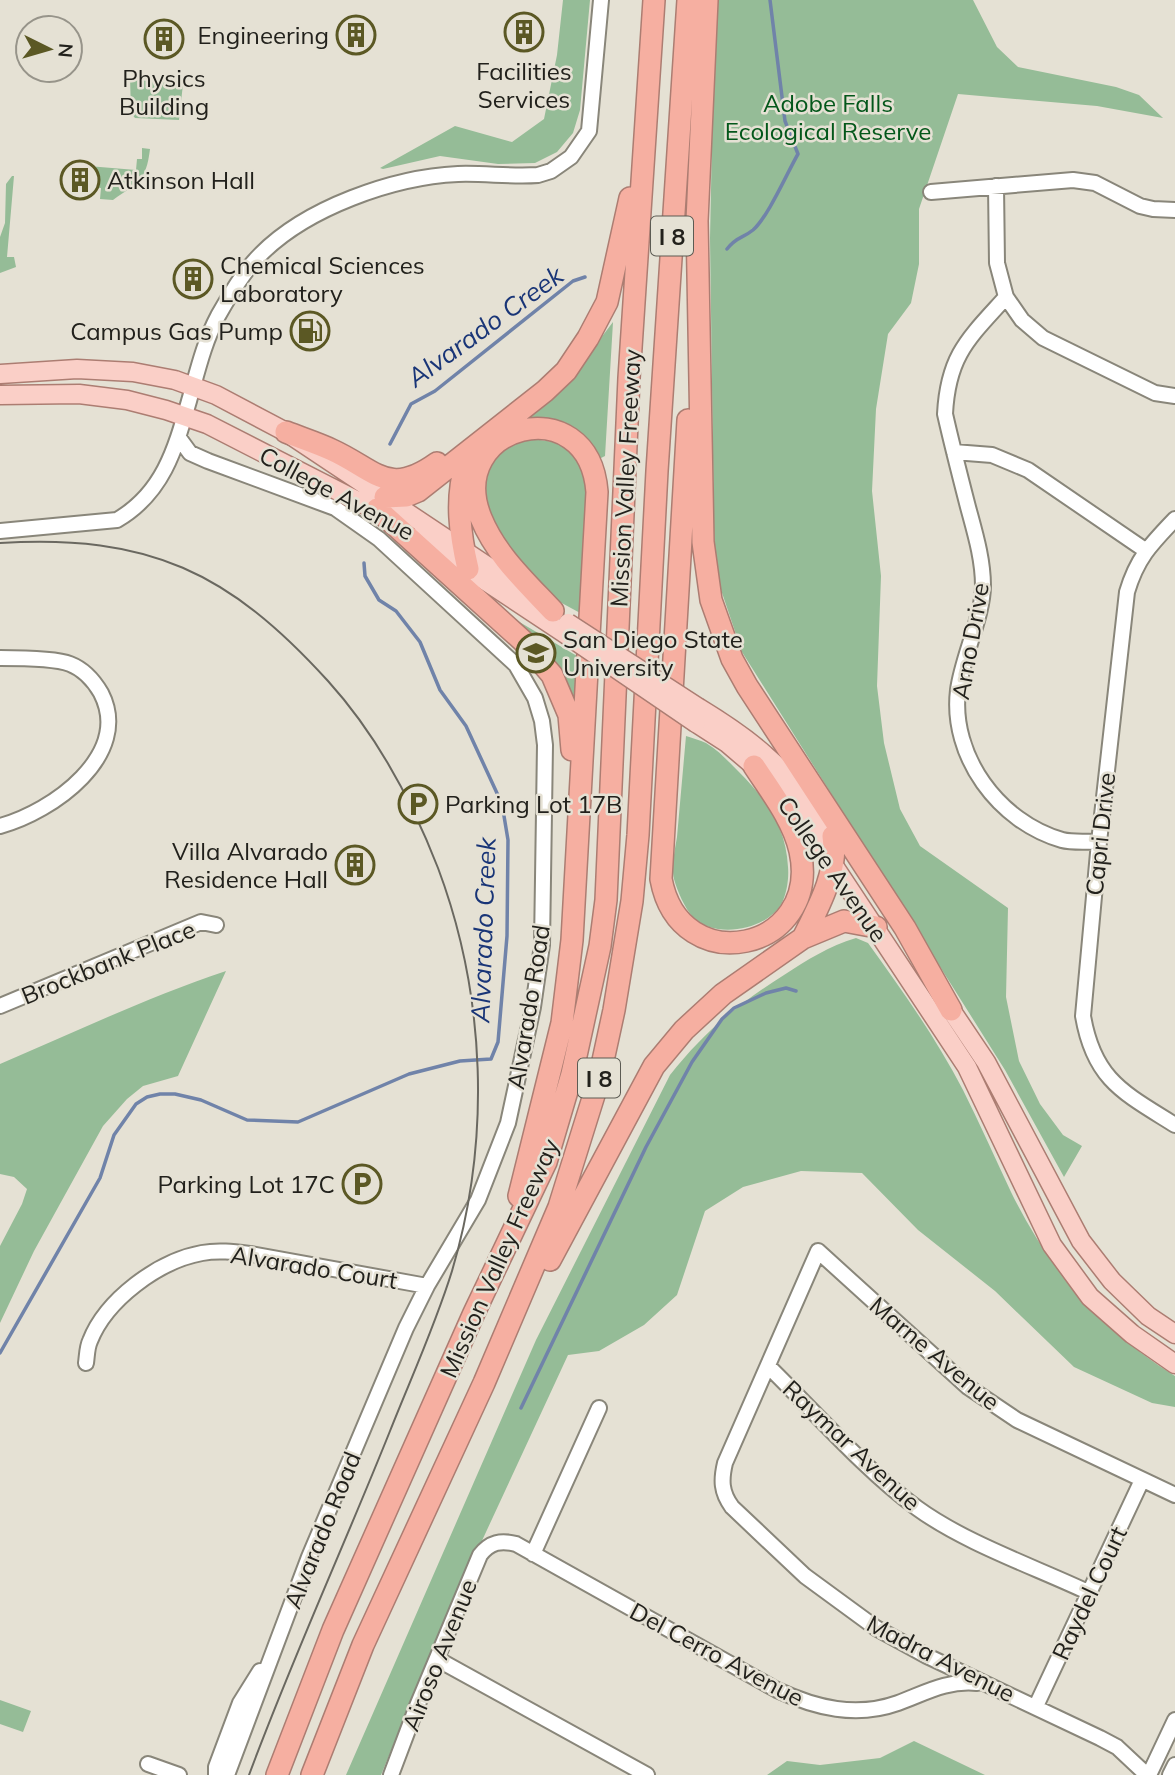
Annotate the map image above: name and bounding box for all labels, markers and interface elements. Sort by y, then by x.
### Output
building icon: Facilities Services [503,11,545,53]
north arrow [14,14,84,84]
building icon: Engineering [335,14,377,56]
building icon: Physics Building [143,18,185,60]
place label: Engineering [198,20,329,50]
text: N [53,42,79,59]
place label: Facilities Services [476,56,572,114]
place label: Physics Building [119,63,209,121]
park label: Adobe Falls Ecological Reserve [725,88,931,146]
building icon: Atkinson Hall [59,159,101,201]
place label: Atkinson Hall [107,165,255,195]
road number: I 8 [651,216,693,256]
place label: Chemical Sciences Laboratory [220,250,425,308]
building icon: Chemical Sciences Laboratory [172,258,214,300]
water label: Alvarado Creek [400,258,570,394]
fuel station icon: Campus Gas Pump [289,310,331,352]
place label: Campus Gas Pump [70,316,283,346]
street label: Mission Valley Freeway [603,348,647,608]
street label: College Avenue [254,440,420,546]
street label: Arno Drive [945,580,995,702]
place label: San Diego State University [563,624,743,682]
school or university icon: San Diego State University [515,632,557,674]
street label: Capri Drive [1079,771,1121,897]
parking icon: Parking Lot 17B [397,783,439,825]
place label: Parking Lot 17B [445,789,622,819]
street label: College Avenue [772,790,894,948]
place label: Villa Alvarado Residence Hall [164,836,328,894]
water label: Alvarado Creek [463,836,503,1024]
building icon: Villa Alvarado Residence Hall [334,844,376,886]
street label: Brockbank Place [17,913,199,1011]
street label: Alvarado Road [500,922,556,1092]
road number: I 8 [578,1058,620,1098]
street label: Mission Valley Freeway [433,1134,565,1382]
parking icon: Parking Lot 17C [341,1163,383,1205]
place label: Parking Lot 17C [158,1169,335,1199]
street label: Alvarado Court [228,1239,400,1295]
street label: Marne Avenue [864,1290,1006,1416]
street label: Raymar Avenue [777,1373,927,1517]
street label: Alvarado Road [277,1447,367,1613]
street label: Raydel Court [1045,1522,1133,1664]
street label: Airoso Avenue [395,1575,483,1735]
street label: Del Cerro Avenue [625,1596,809,1712]
street label: Madra Avenue [862,1608,1020,1708]

